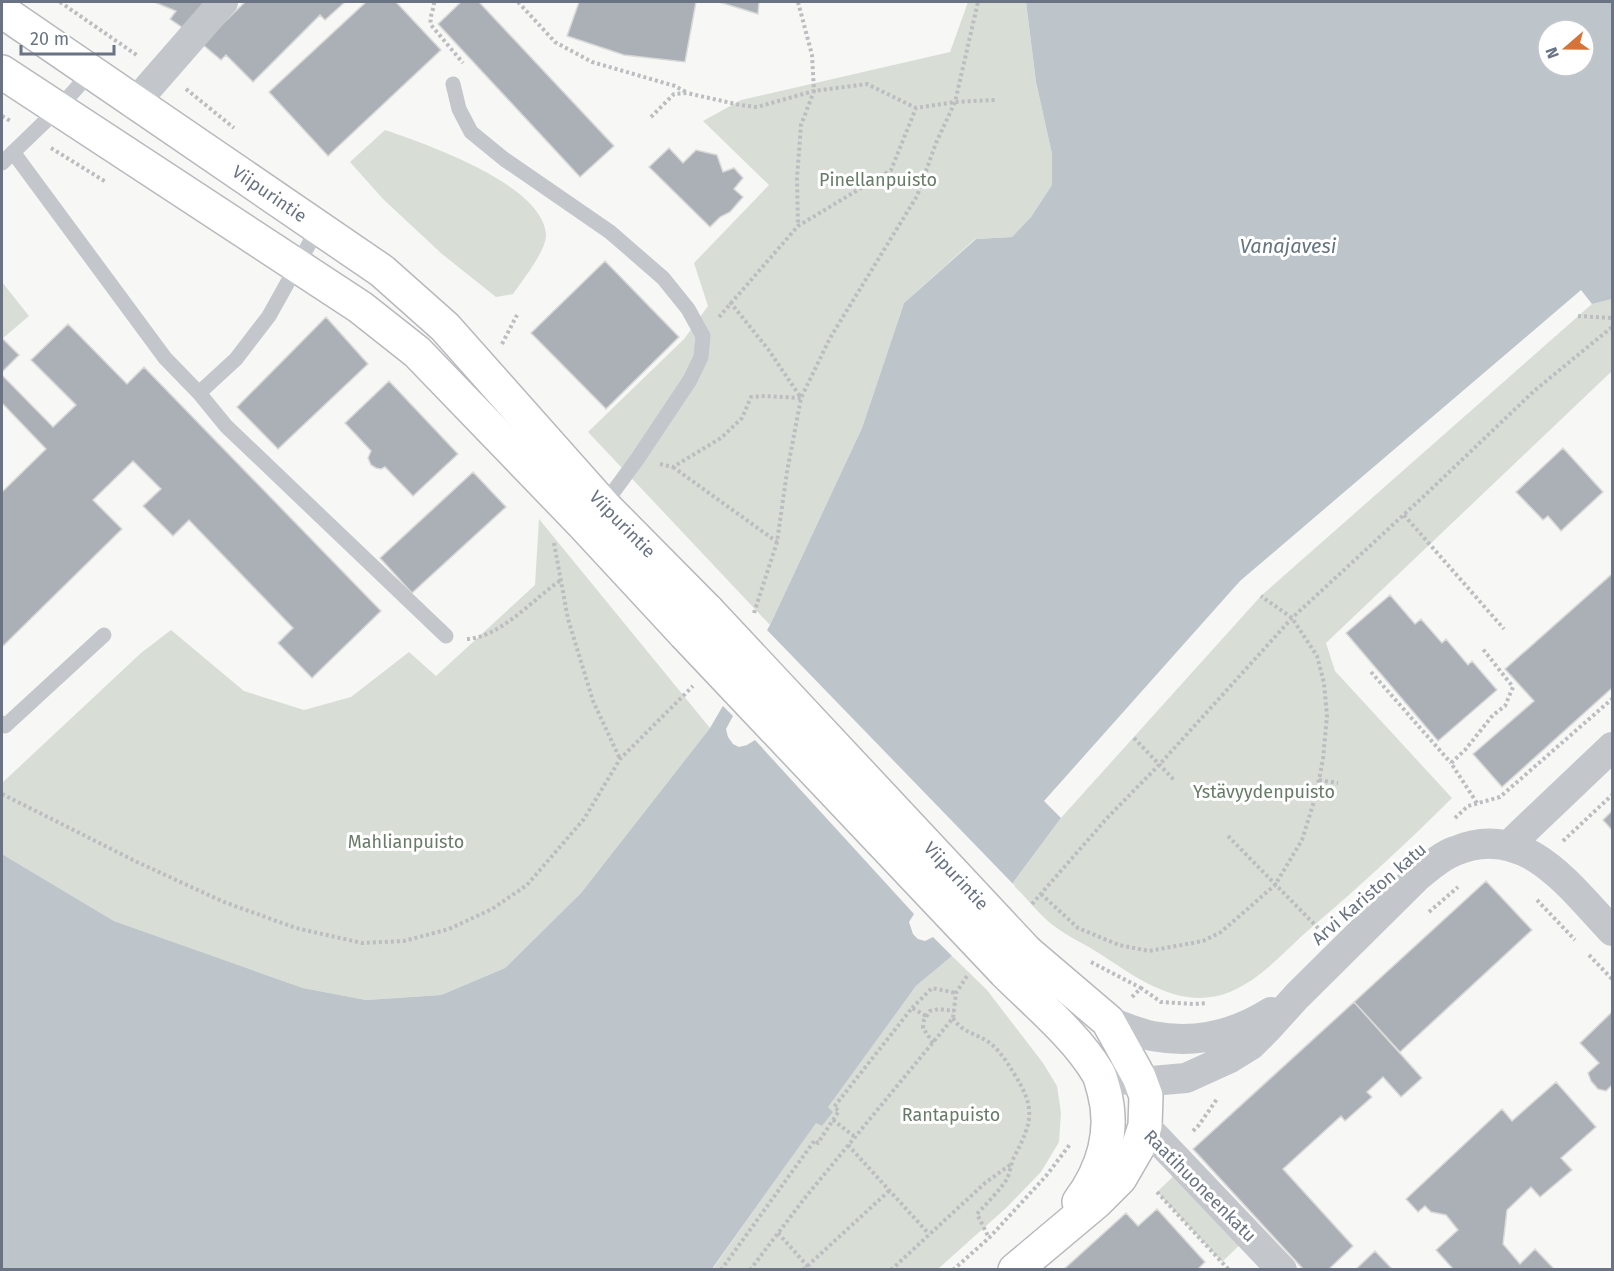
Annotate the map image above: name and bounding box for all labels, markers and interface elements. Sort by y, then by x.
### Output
scale bar [21,18,114,56]
north arrow [1536,18,1596,78]
text: 20 m [30,28,69,50]
text: N [1542,45,1563,61]
street label: Viipurintie [228,161,311,227]
park label: Pinellanpuisto [819,169,937,191]
water label: Vanajavesi [1240,234,1337,258]
street label: Viipurintie [585,486,660,562]
park label: Ystävyydenpuisto [1193,781,1335,803]
park label: Mahlianpuisto [348,831,464,853]
street label: Viipurintie [919,837,993,915]
street label: Arvi Kariston katu [1307,838,1431,950]
park label: Rantapuisto [902,1104,1000,1126]
street label: Raatihuoneenkatu [1139,1125,1261,1247]

